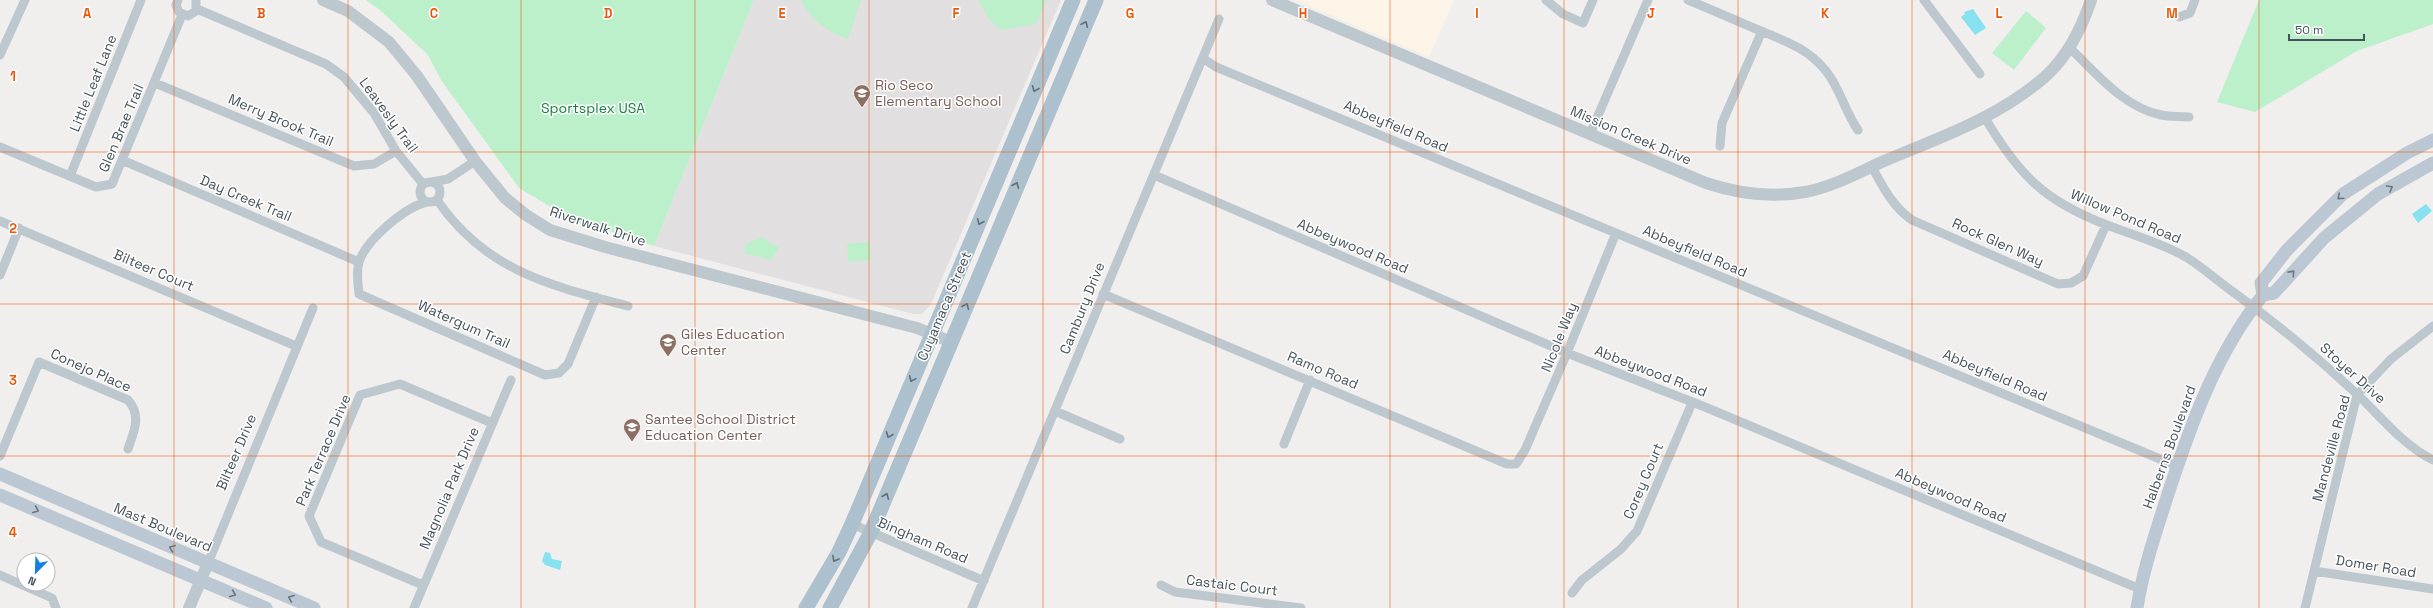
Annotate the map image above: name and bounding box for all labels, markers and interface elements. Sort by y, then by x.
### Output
text: A [83,5,92,22]
text: B [257,5,266,22]
text: C [430,5,438,22]
text: D [604,5,613,22]
text: E [778,5,786,22]
text: F [953,5,960,22]
text: G [1126,5,1134,22]
text: H [1299,5,1307,22]
text: I [1475,5,1479,22]
text: J [1647,5,1655,22]
text: K [1821,5,1830,22]
text: L [1995,5,2003,22]
text: M [2166,5,2178,22]
scale bar [2289,16,2364,42]
one-way arrow [1080,21,1088,28]
text: 50 m [2295,22,2323,38]
street label: Little Leaf Lane [65,32,121,134]
text: 1 [10,68,16,85]
street label: Leavesly Trail [356,74,422,156]
place label: Rio Seco Elementary School [875,76,1001,110]
street label: Glen Brae Trail [94,81,148,175]
school or university icon: Rio Seco Elementary School [852,83,872,108]
one-way arrow [1032,86,1040,93]
street label: Merry Brook Trail [226,90,336,150]
street label: Abbeyfield Road [1341,96,1451,156]
park label: Sportsplex USA [541,99,645,117]
street label: Mission Creek Drive [1568,101,1694,169]
street label: Day Creek Trail [197,171,295,225]
one-way arrow [1011,182,1019,190]
street label: Willow Pond Road [2068,185,2184,247]
one-way arrow [2386,185,2393,192]
one-way arrow [2337,192,2345,200]
street label: Riverwalk Drive [548,202,648,250]
street label: Abbeywood Road [1295,214,1411,278]
street label: Rock Glen Way [1949,214,2047,270]
one-way arrow [977,218,985,226]
text: 2 [9,220,17,237]
street label: Abbeyfield Road [1640,221,1750,281]
street label: Bilteer Court [111,245,197,295]
street label: Cuyamaca Street [913,249,975,363]
street label: Cambury Drive [1055,259,1109,357]
one-way arrow [2288,270,2295,277]
street label: Watergum Trail [415,296,513,352]
street label: Nicole Way [1537,300,1581,374]
one-way arrow [962,302,970,309]
place label: Giles Education Center [681,325,785,359]
school or university icon: Giles Education Center [658,332,678,357]
street label: Stoyer Drive [2316,339,2390,407]
street label: Abbeywood Road [1592,341,1710,401]
street label: Conejo Place [48,344,134,396]
street label: Abbeyfield Road [1940,345,2050,405]
street label: Ramo Road [1285,347,1361,393]
text: 3 [9,372,17,389]
one-way arrow [909,376,917,383]
street label: Halberns Boulevard [2138,383,2200,511]
street label: Park Terrace Drive [291,392,355,508]
street label: Mandeville Road [2308,393,2354,503]
place label: Santee School District Education Center [645,410,796,444]
street label: Bilteer Drive [212,411,260,493]
school or university icon: Santee School District Education Center [622,417,642,442]
street label: Magnolia Park Drive [415,424,483,552]
one-way arrow [886,431,894,438]
street label: Corey Court [1619,440,1667,522]
street label: Abbeywood Road [1893,463,2009,527]
one-way arrow [881,493,889,501]
street label: Mast Boulevard [111,498,215,556]
one-way arrow [31,505,39,513]
street label: Bingham Road [875,513,971,567]
text: 4 [9,524,17,541]
one-way arrow [168,545,176,553]
street label: Domer Road [2334,551,2418,581]
north arrow [16,552,56,592]
one-way arrow [832,555,839,562]
street label: Castaic Court [1185,570,1279,600]
text: N [26,573,38,589]
one-way arrow [229,589,237,597]
one-way arrow [288,595,295,603]

